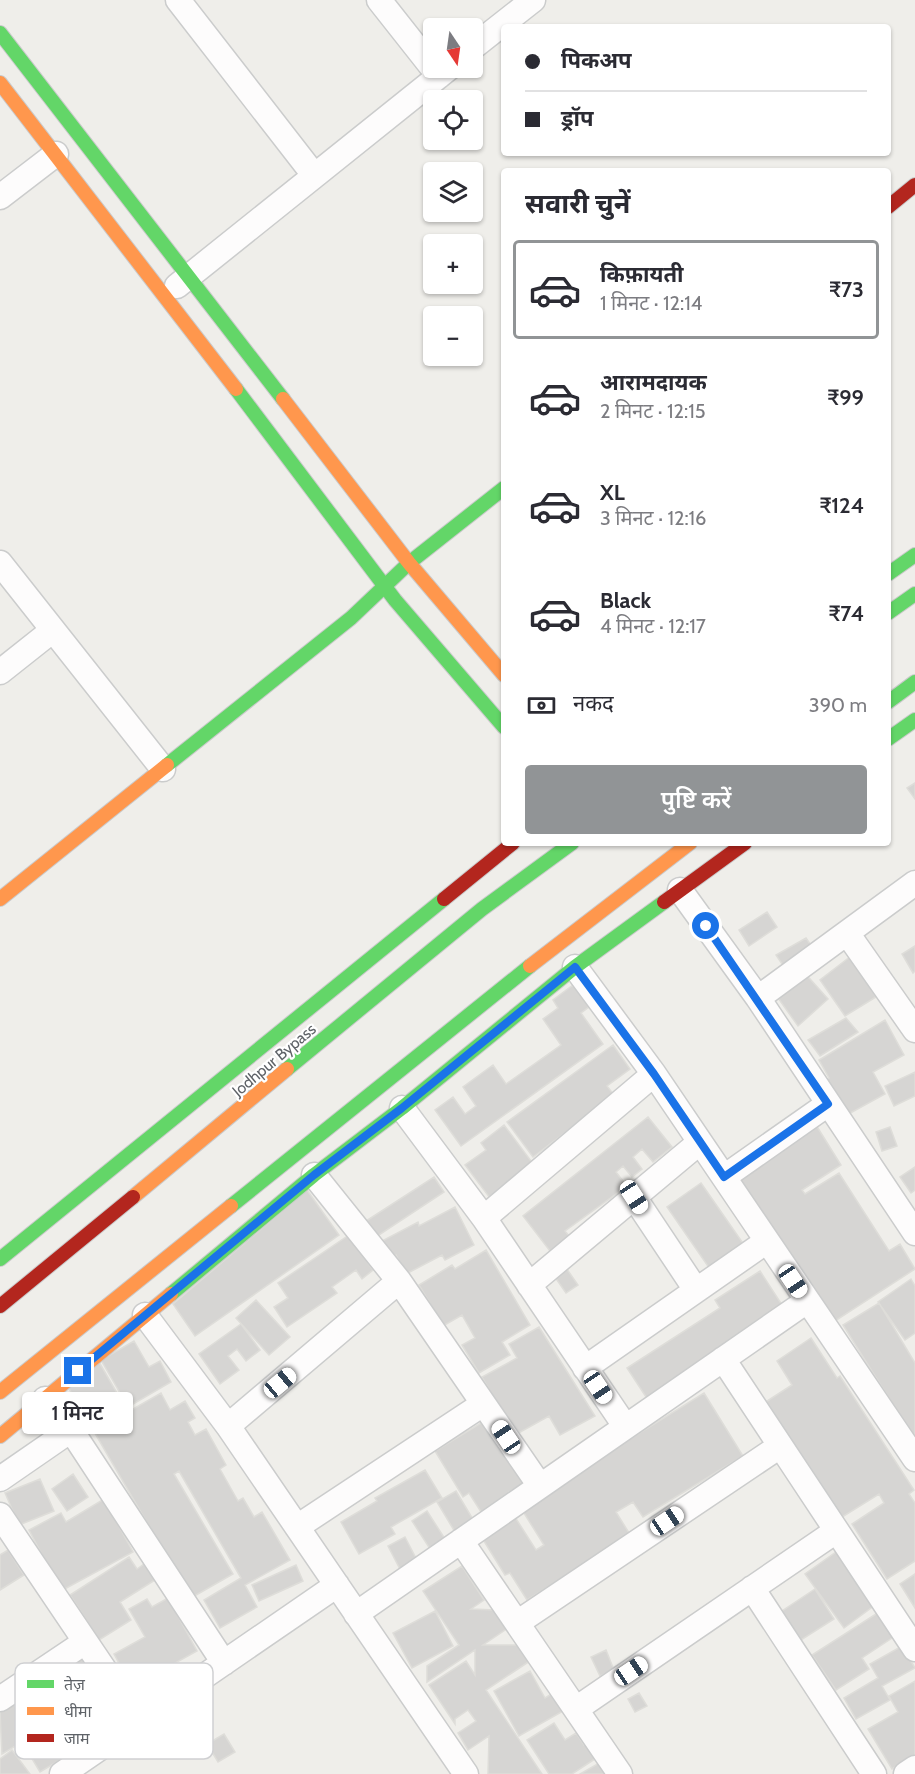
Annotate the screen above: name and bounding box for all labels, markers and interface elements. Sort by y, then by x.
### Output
north arrow [423,18,483,78]
map controls [423,18,483,366]
text: पिकअप [561,47,632,74]
button: locate [423,90,483,150]
text: ड्रॉप [561,105,594,132]
button: layers [423,162,483,222]
text: सवारी चुनें [525,187,630,220]
button: + [423,234,483,294]
text: किफ़ायती [600,261,684,288]
icon: car [528,263,582,317]
text: ₹73 [829,276,864,303]
text: 1 मिनट · 12:14 [600,291,702,315]
button: − [423,306,483,366]
text: आरामदायक [600,369,707,396]
icon: car [528,371,582,425]
text: ₹99 [827,384,864,411]
text: 2 मिनट · 12:15 [600,399,706,423]
icon: car [528,479,582,533]
text: XL [600,479,625,506]
text: ₹124 [819,492,864,519]
text: 3 मिनट · 12:16 [600,506,706,530]
icon: car [528,587,582,641]
text: Black [600,587,651,614]
text: ₹74 [828,600,864,627]
text: 4 मिनट · 12:17 [600,614,706,638]
icon: cash [525,689,558,722]
text: नकद [573,690,614,717]
text: 390 m [809,693,867,717]
button: पुष्टि करें [525,765,867,834]
route start [692,912,719,939]
street label: Jodhpur Bypass [228,1019,320,1101]
car [617,1177,651,1217]
car [775,1261,811,1301]
route end [64,1357,91,1384]
car [260,1365,300,1401]
car [580,1367,616,1407]
callout: 1 मिनट [22,1392,134,1434]
text: 1 मिनट [51,1401,104,1425]
car [488,1417,524,1457]
car [647,1503,687,1539]
car [611,1653,651,1689]
legend [15,1663,213,1759]
text: तेज़ [64,1675,86,1694]
text: धीमा [64,1702,93,1721]
text: जाम [64,1729,90,1748]

